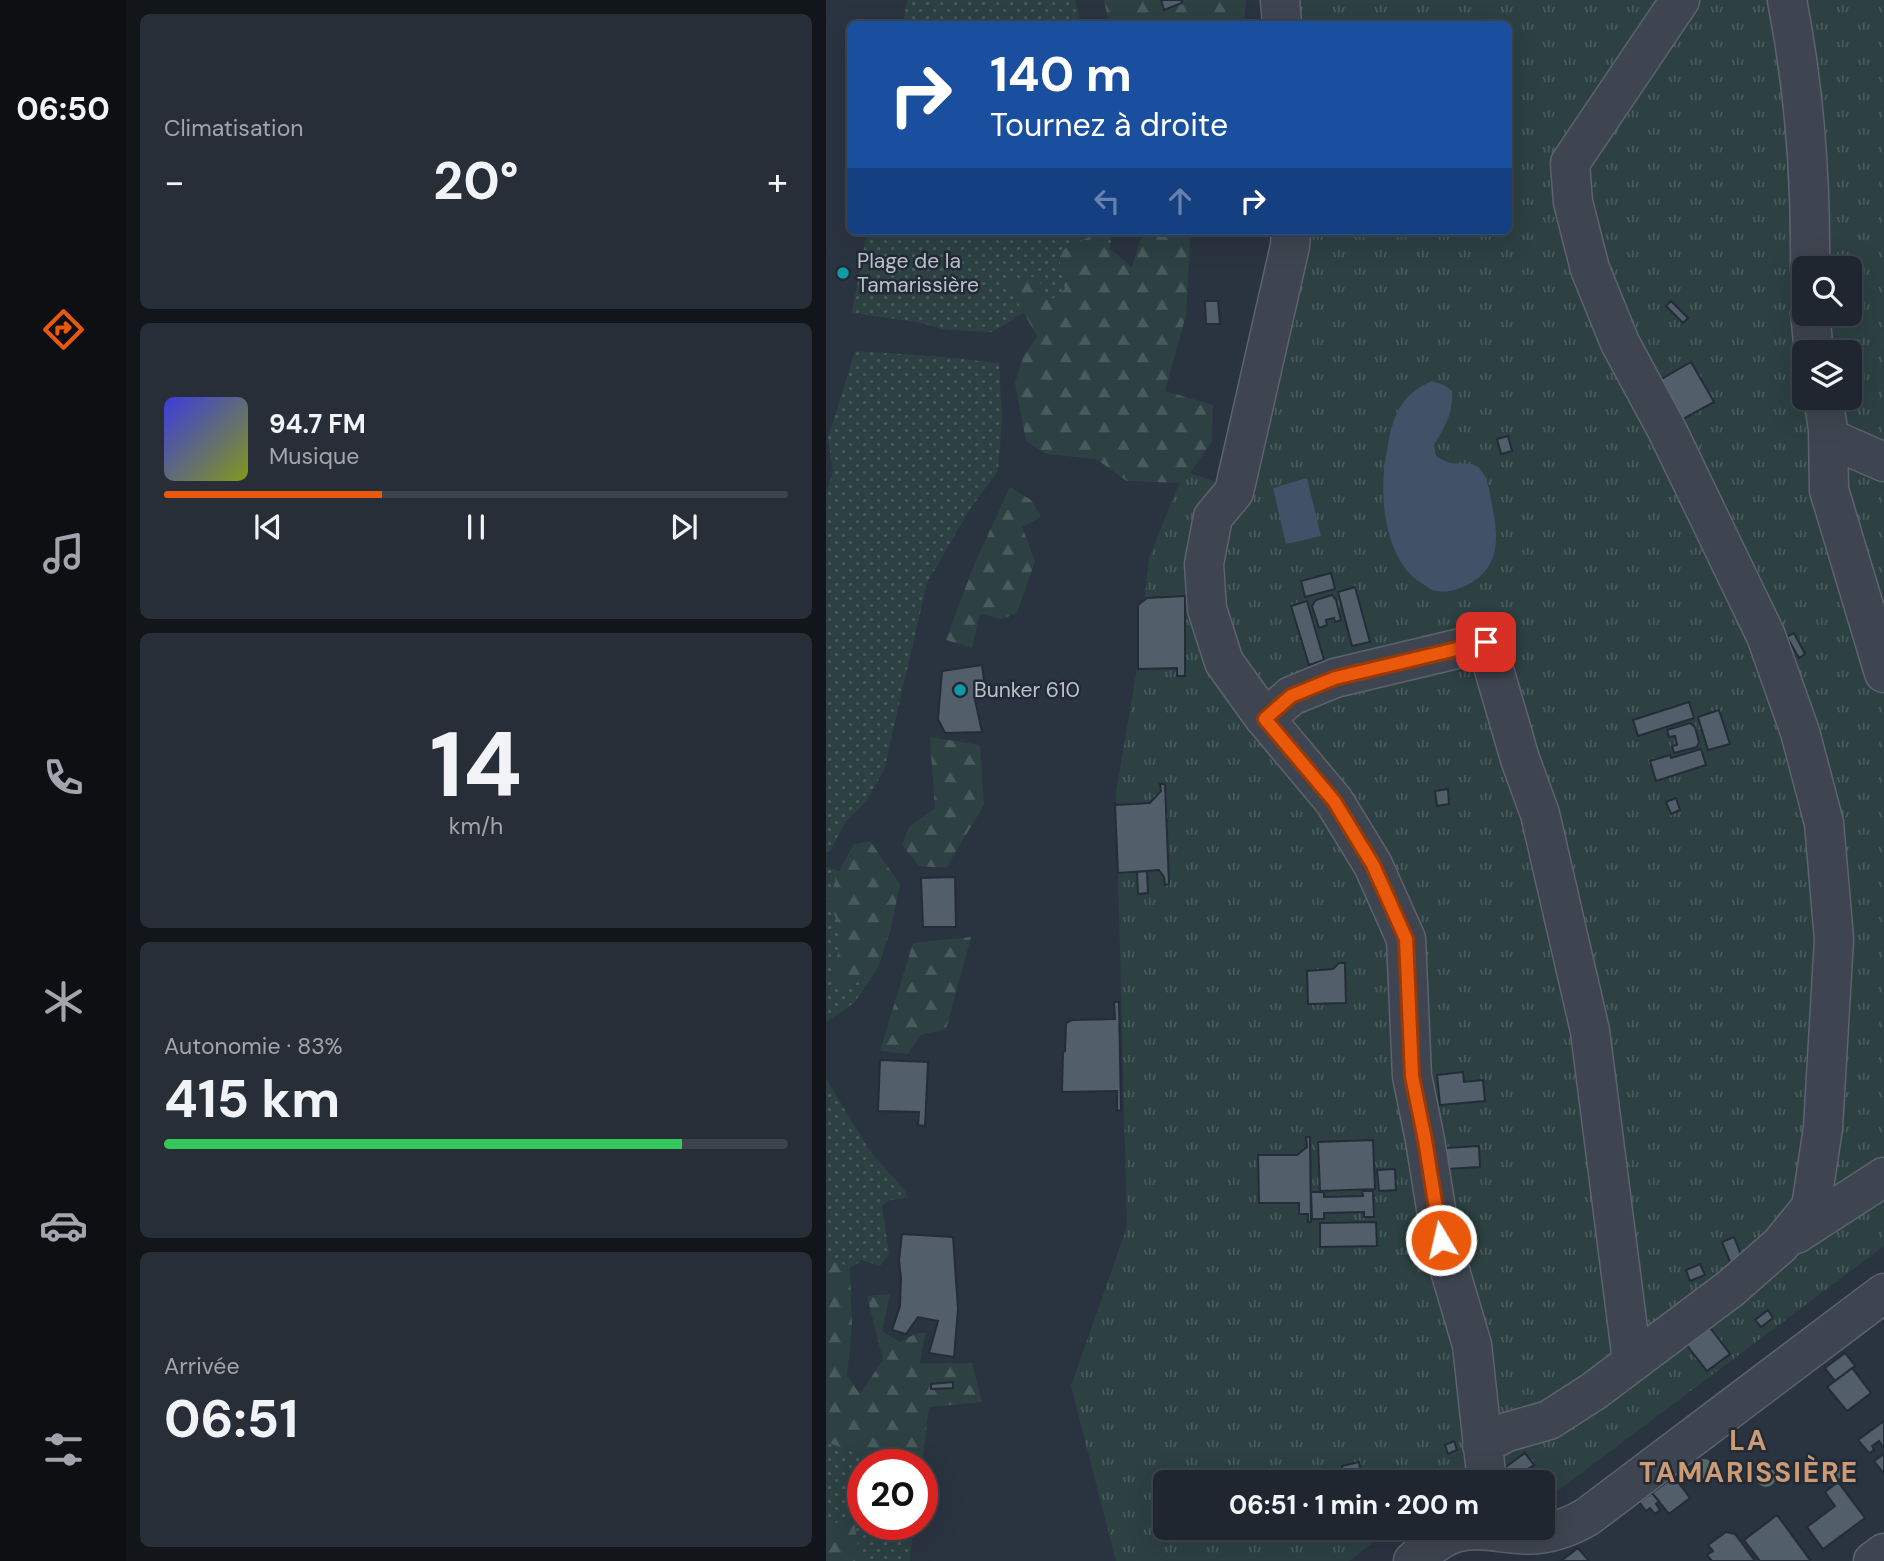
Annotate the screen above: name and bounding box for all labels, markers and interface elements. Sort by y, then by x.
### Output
text: 140 m [990,42,1132,106]
icon: right [875,49,966,140]
text: 06:50 [16,88,110,130]
text: Tournez à droite [990,104,1228,146]
text: Climatisation [164,113,303,143]
text: 20° [433,147,519,215]
text: − [164,157,185,207]
text: + [767,157,788,207]
icon: left [1088,182,1126,220]
icon: ahead [1161,182,1199,220]
icon: right [1234,182,1272,220]
place label: Plage de la Tamarissière [857,247,979,299]
map controls [1792,256,1862,410]
button: search [1792,256,1862,326]
marker: Plage de la Tamarissière [835,265,851,281]
icon: directions [39,305,88,354]
button: layers [1792,340,1862,410]
text: 94.7 FM [269,407,366,441]
text: Musique [269,441,359,471]
icon: previous [249,508,287,546]
icon: pause [457,508,495,546]
icon: next [665,508,703,546]
icon: music [39,529,88,578]
pin [1456,612,1516,672]
icon: arrive [1467,623,1505,661]
place label: Bunker 610 [974,676,1080,704]
marker: Bunker 610 [952,682,968,698]
text: 14 [430,706,522,824]
icon: phone [39,753,88,802]
text: km/h [449,811,503,841]
icon: climate [39,977,88,1026]
text: Autonomie · 83% [164,1031,343,1061]
text: 415 km [164,1065,340,1133]
icon: car [39,1201,88,1250]
position arrow [1404,1203,1478,1277]
text: Arrivée [164,1351,240,1381]
text: 06:51 [164,1385,298,1453]
district label: LA TAMARISSIÈRE [1639,1422,1859,1491]
icon: filters [39,1425,88,1474]
speed limit sign: 20 [847,1449,938,1540]
text: 06:51 · 1 min · 200 m [1229,1488,1479,1522]

